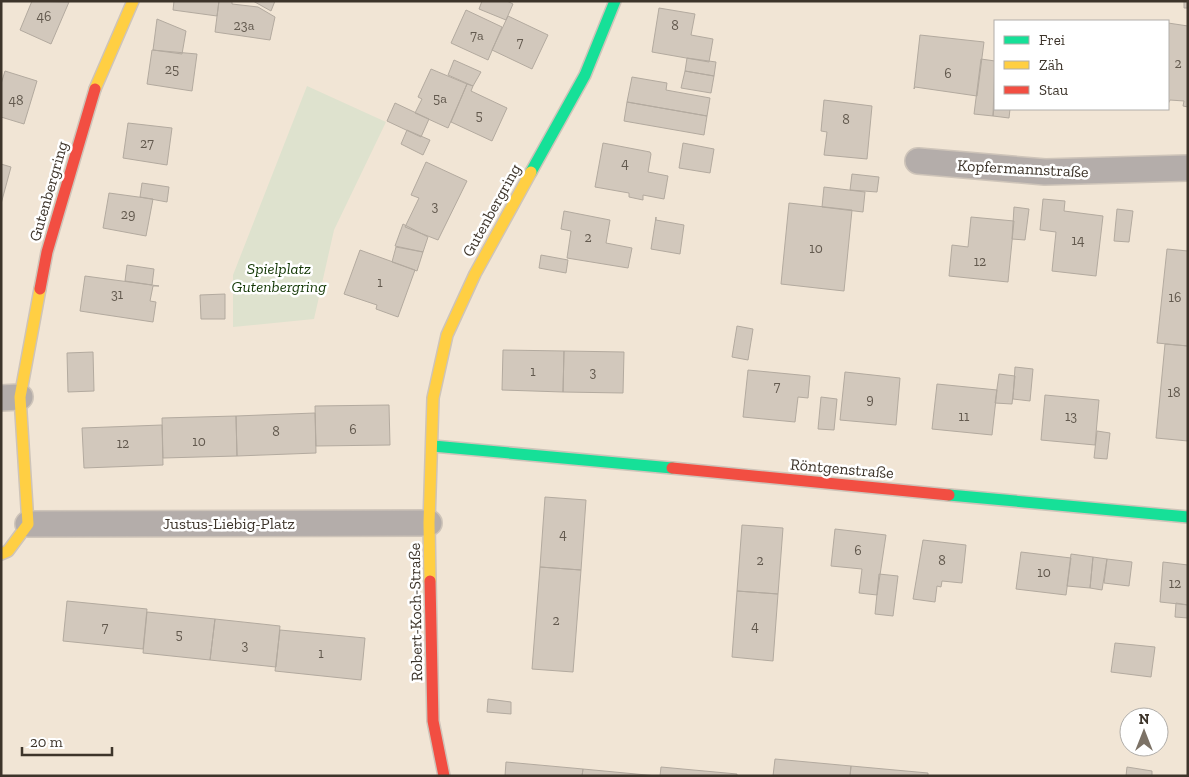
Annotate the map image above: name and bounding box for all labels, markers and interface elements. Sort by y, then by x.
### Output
house number: 46 [37,8,51,25]
house number: 23a [234,17,255,34]
house number: 8 [671,17,679,34]
legend [994,20,1169,110]
house number: 7a [470,27,484,44]
text: Frei [1039,31,1065,49]
house number: 7 [517,34,524,51]
house number: 2 [1174,55,1182,72]
text: Zäh [1039,56,1064,74]
house number: 25 [165,61,179,78]
house number: 6 [944,65,952,82]
text: Stau [1039,81,1069,99]
house number: 5a [433,90,447,107]
house number: 48 [8,92,24,109]
house number: 5 [475,107,483,124]
house number: 8 [842,111,850,128]
house number: 27 [140,135,154,152]
street label: Gutenbergring [25,139,72,243]
house number: 4 [621,155,629,172]
street label: Kopfermannstraße [957,156,1089,181]
street label: Gutenbergring [458,160,525,260]
house number: 3 [432,198,439,215]
house number: 29 [121,206,135,223]
house number: 2 [584,229,592,246]
house number: 14 [1072,232,1085,249]
house number: 10 [809,240,823,257]
house number: 12 [974,253,986,270]
park label: Spielplatz Gutenbergring [232,259,327,296]
house number: 1 [377,274,383,291]
house number: 31 [111,286,124,303]
house number: 16 [1169,289,1181,306]
house number: 1 [530,363,536,380]
house number: 3 [590,364,597,381]
house number: 7 [774,378,781,395]
house number: 18 [1168,384,1180,401]
house number: 9 [866,391,874,408]
house number: 11 [959,408,970,425]
house number: 13 [1065,408,1077,425]
house number: 6 [349,421,357,438]
house number: 8 [272,423,280,440]
house number: 10 [192,433,206,450]
house number: 12 [117,435,129,452]
street label: Röntgenstraße [789,455,894,482]
street label: Justus-Liebig-Platz [163,514,295,533]
house number: 4 [559,526,567,543]
house number: 6 [854,542,862,559]
street label: Robert-Koch-Straße [405,543,426,681]
house number: 2 [756,552,764,569]
house number: 8 [938,552,946,569]
house number: 10 [1037,564,1051,581]
house number: 12 [1169,575,1181,592]
house number: 2 [552,612,560,629]
house number: 4 [751,618,759,635]
house number: 7 [102,619,109,636]
house number: 5 [175,626,183,643]
house number: 3 [242,637,249,654]
house number: 1 [318,645,324,662]
north arrow [1119,707,1169,757]
text: N [1139,711,1150,728]
scale bar [22,724,112,756]
text: 20 m [30,733,63,751]

